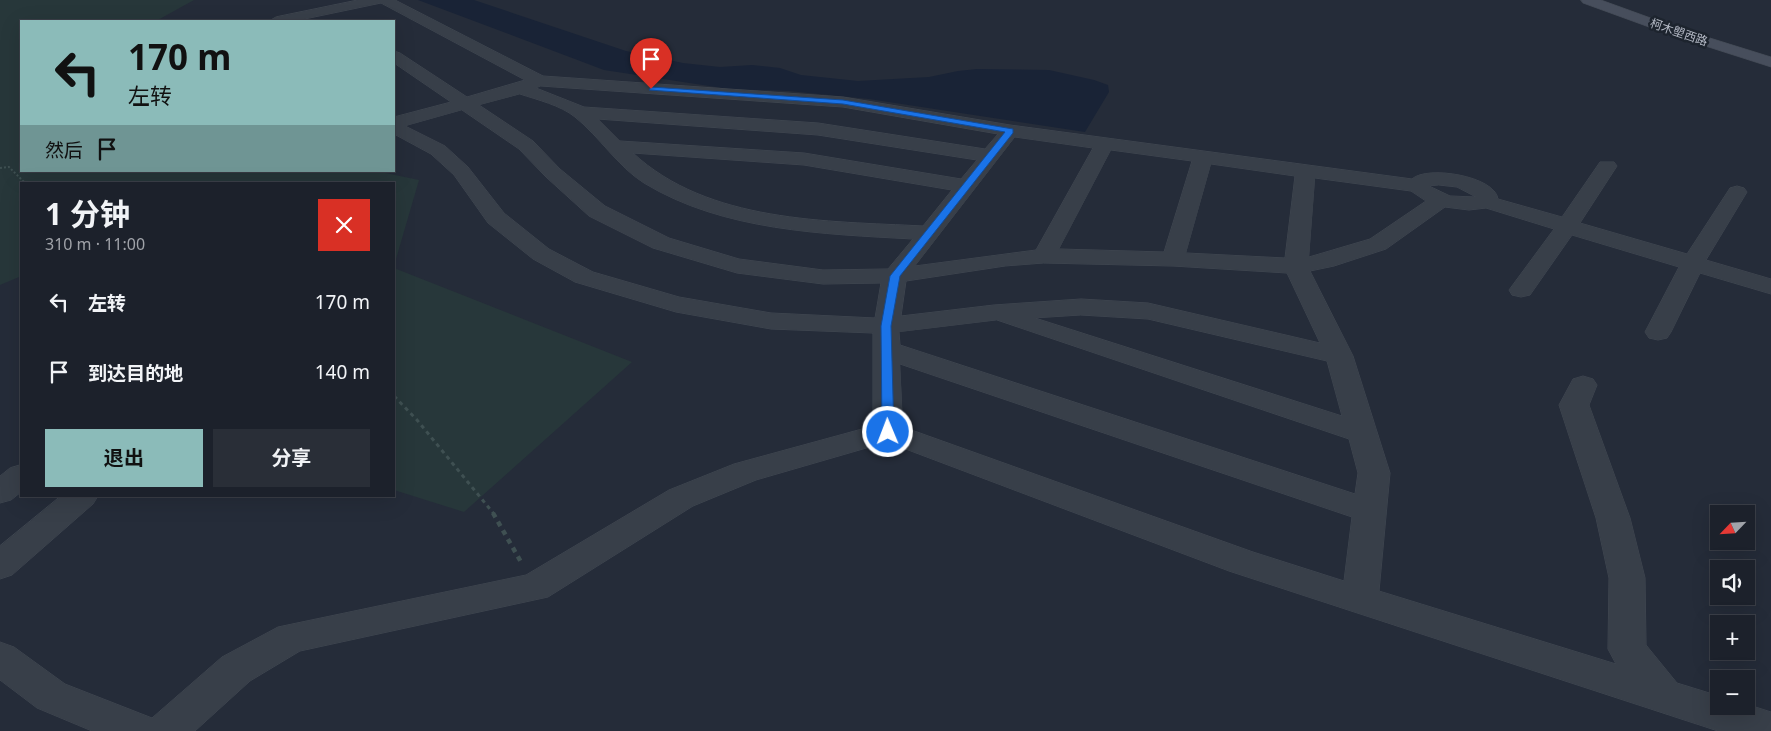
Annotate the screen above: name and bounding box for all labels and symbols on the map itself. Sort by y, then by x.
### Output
street label: 柯木塱西路 [1648,14,1710,50]
pin [630,38,672,89]
position arrow [861,405,913,457]
north arrow [1710,505,1755,550]

